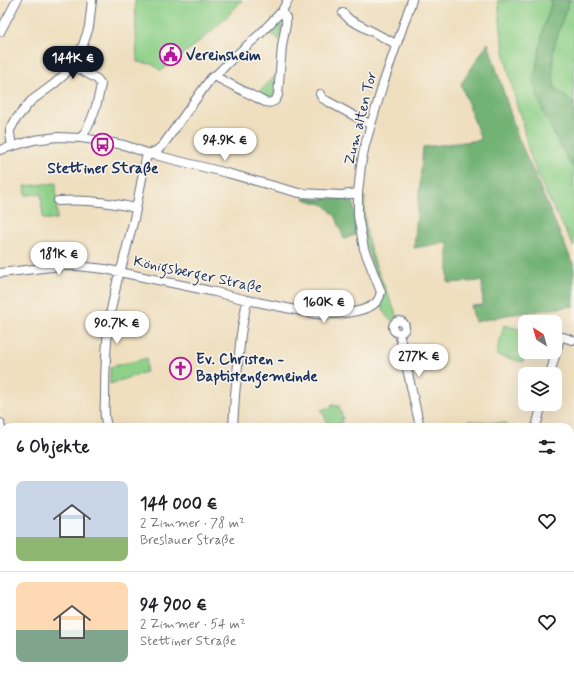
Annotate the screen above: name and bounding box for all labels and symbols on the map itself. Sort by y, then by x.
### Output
public building icon: Vereinsheim [157,42,183,68]
pin: 144K € [40,46,106,80]
place label: Vereinsheim [186,46,261,66]
street label: Zum alten Tor [340,69,382,167]
pin: 94.9K € [188,128,262,162]
bus stop icon: Stettiner Straße [90,132,116,158]
place label: Stettiner Straße [48,159,159,179]
pin: 181K € [26,242,92,276]
street label: Königsberger Straße [131,252,264,299]
pin: 160K € [291,290,357,324]
pin: 90.7K € [80,311,154,345]
north arrow [518,315,562,359]
pin: 277K € [386,344,452,378]
place label: Ev. Christen - Baptistengemeinde [196,350,318,389]
church icon: Ev. Christen - Baptistengemeinde [167,355,193,381]

